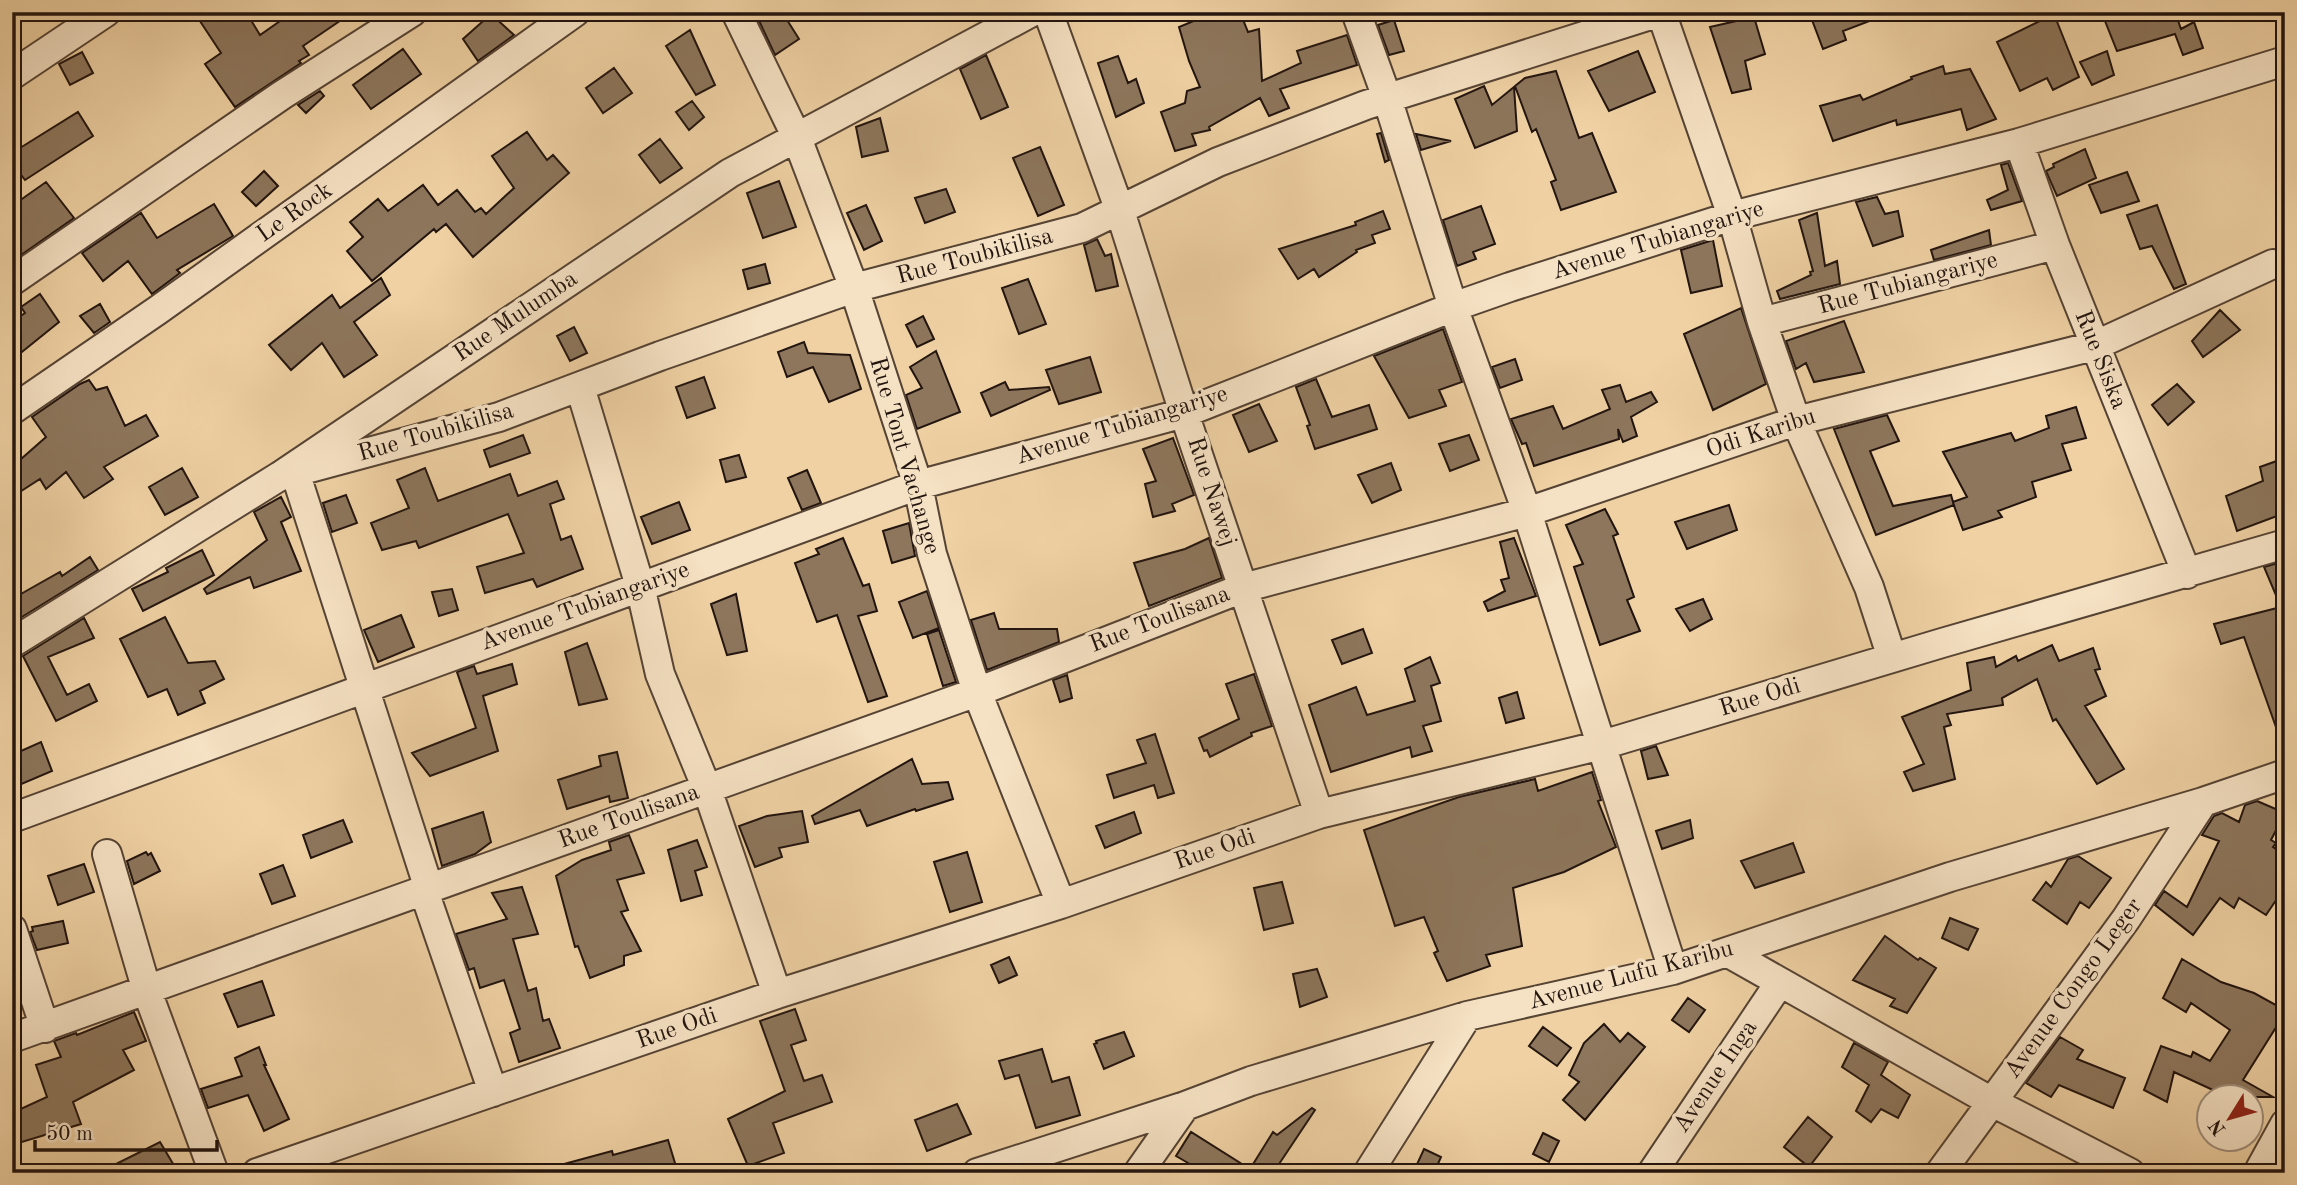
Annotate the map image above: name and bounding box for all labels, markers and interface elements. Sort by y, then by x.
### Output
street label: Le Rock [253,179,337,247]
street label: Avenue Tubiangariye [1549,197,1767,285]
street label: Rue Toubikilisa [894,225,1056,289]
street label: Rue Tubiangariye [1816,248,2000,320]
street label: Rue Mulumba [450,267,582,367]
street label: Rue Siska [2069,307,2131,413]
street label: Rue Tont Vachange [864,355,944,557]
street label: Avenue Tubiangariye [1013,382,1231,470]
street label: Rue Toubikilisa [355,399,517,467]
street label: Odi Karibu [1703,405,1819,463]
street label: Rue Nawej [1182,434,1240,550]
street label: Avenue Tubiangariye [477,558,693,656]
street label: Rue Toulisana [1087,582,1234,658]
street label: Rue Odi [1717,674,1803,722]
street label: Rue Toulisana [555,780,703,854]
street label: Rue Odi [1172,825,1258,875]
street label: Avenue Congo Leger [2001,894,2147,1084]
street label: Avenue Lufu Karibu [1526,937,1736,1015]
street label: Rue Odi [634,1004,720,1054]
street label: Avenue Inga [1670,1016,1762,1138]
north arrow [2196,1084,2266,1154]
scale bar [35,1108,217,1152]
text: N [2206,1115,2230,1138]
text: 50 m [46,1124,93,1145]

